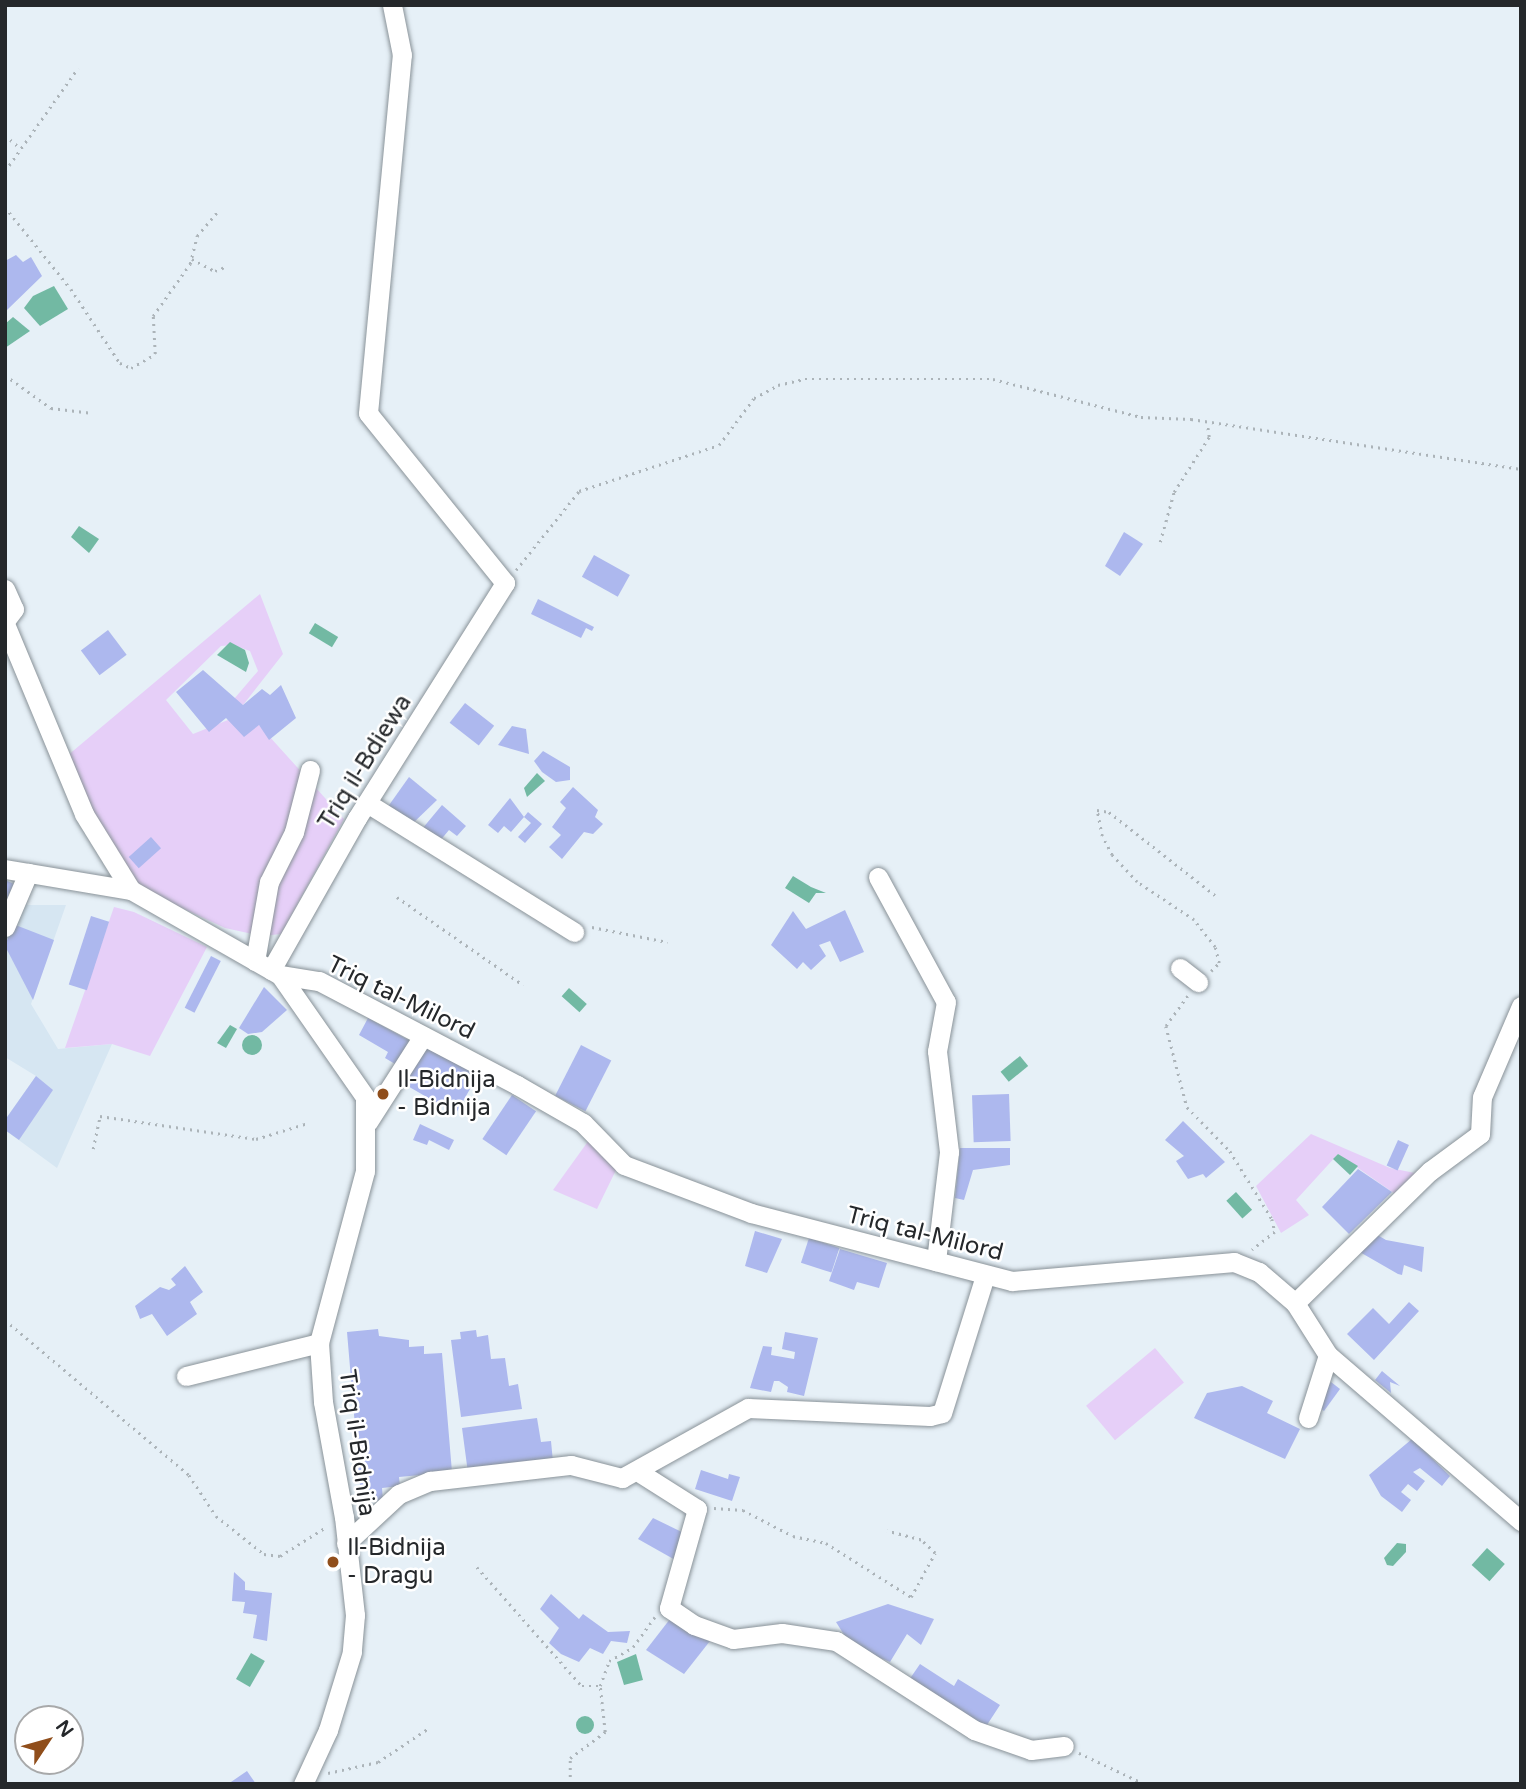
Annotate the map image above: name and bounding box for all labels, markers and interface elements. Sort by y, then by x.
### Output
street label: Triq il-Bdiewa [312,689,418,835]
street label: Triq tal-Milord [323,950,479,1046]
place label: Il-Bidnija - Bidnija [397,1066,496,1122]
marker: Il-Bidnija - Bidnija [375,1086,391,1102]
street label: Triq tal-Milord [844,1201,1006,1267]
street label: Triq il-Bidnija [332,1368,382,1518]
place label: Il-Bidnija - Dragu [347,1534,446,1590]
marker: Il-Bidnija - Dragu [325,1554,341,1570]
north arrow [14,1705,84,1775]
text: N [51,1716,78,1741]

